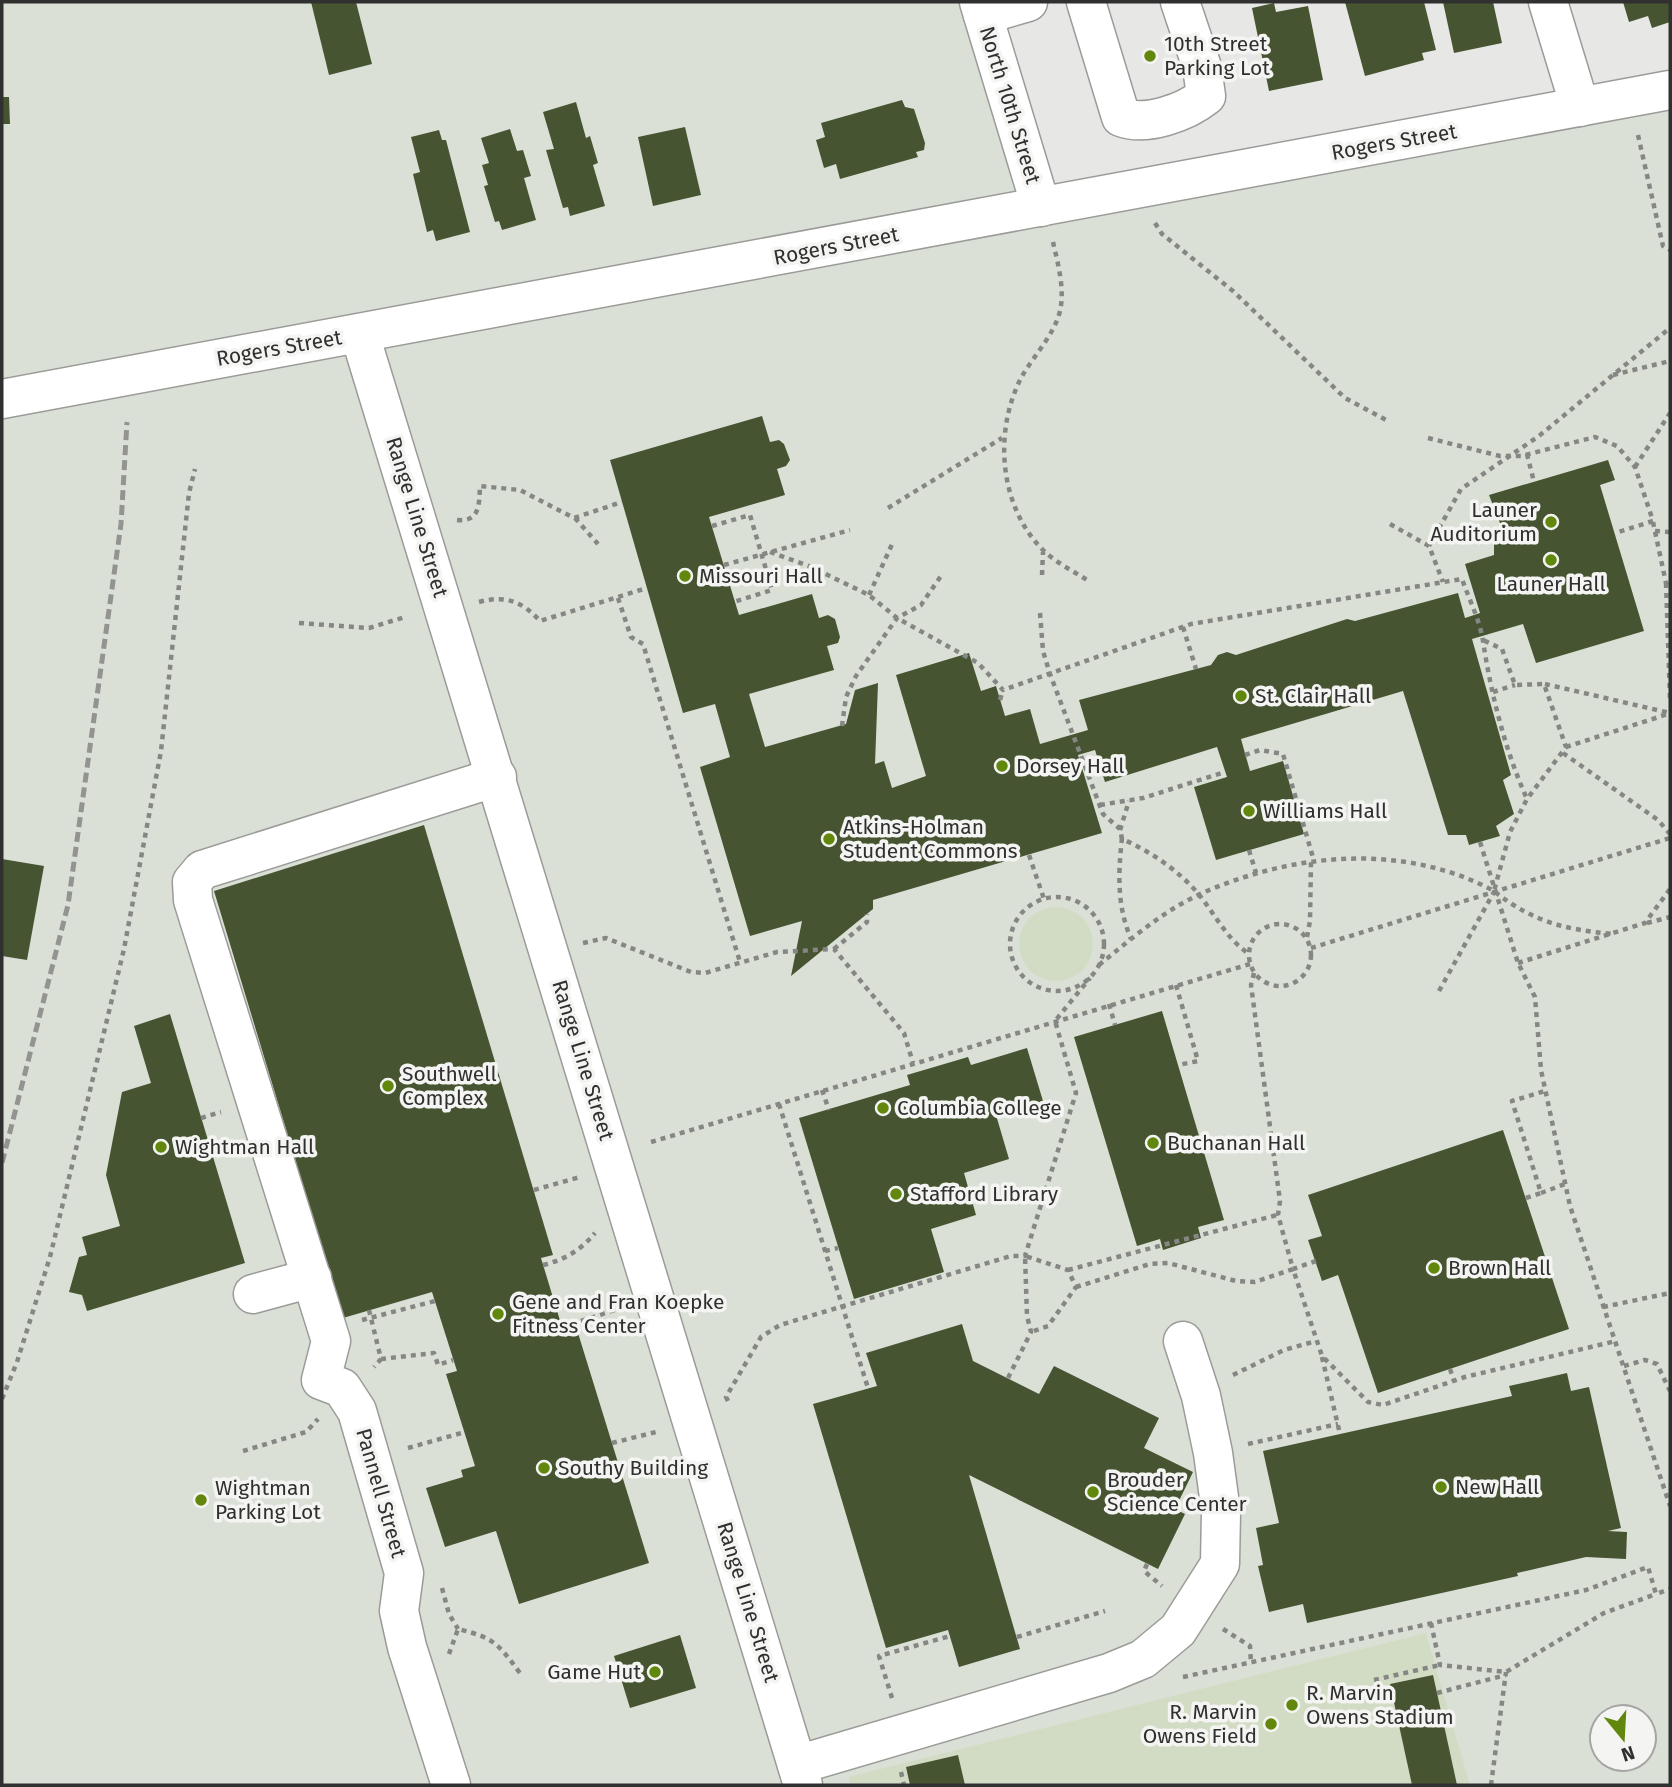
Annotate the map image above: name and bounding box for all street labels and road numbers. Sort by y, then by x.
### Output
street label: North 10th Street [974,23,1046,187]
street label: Rogers Street [1329,118,1459,166]
street label: Rogers Street [771,221,901,271]
street label: Rogers Street [214,324,344,372]
street label: Range Line Street [380,434,454,601]
street label: Range Line Street [546,977,620,1144]
street label: Pannell Street [350,1425,412,1561]
street label: Range Line Street [711,1519,785,1686]

